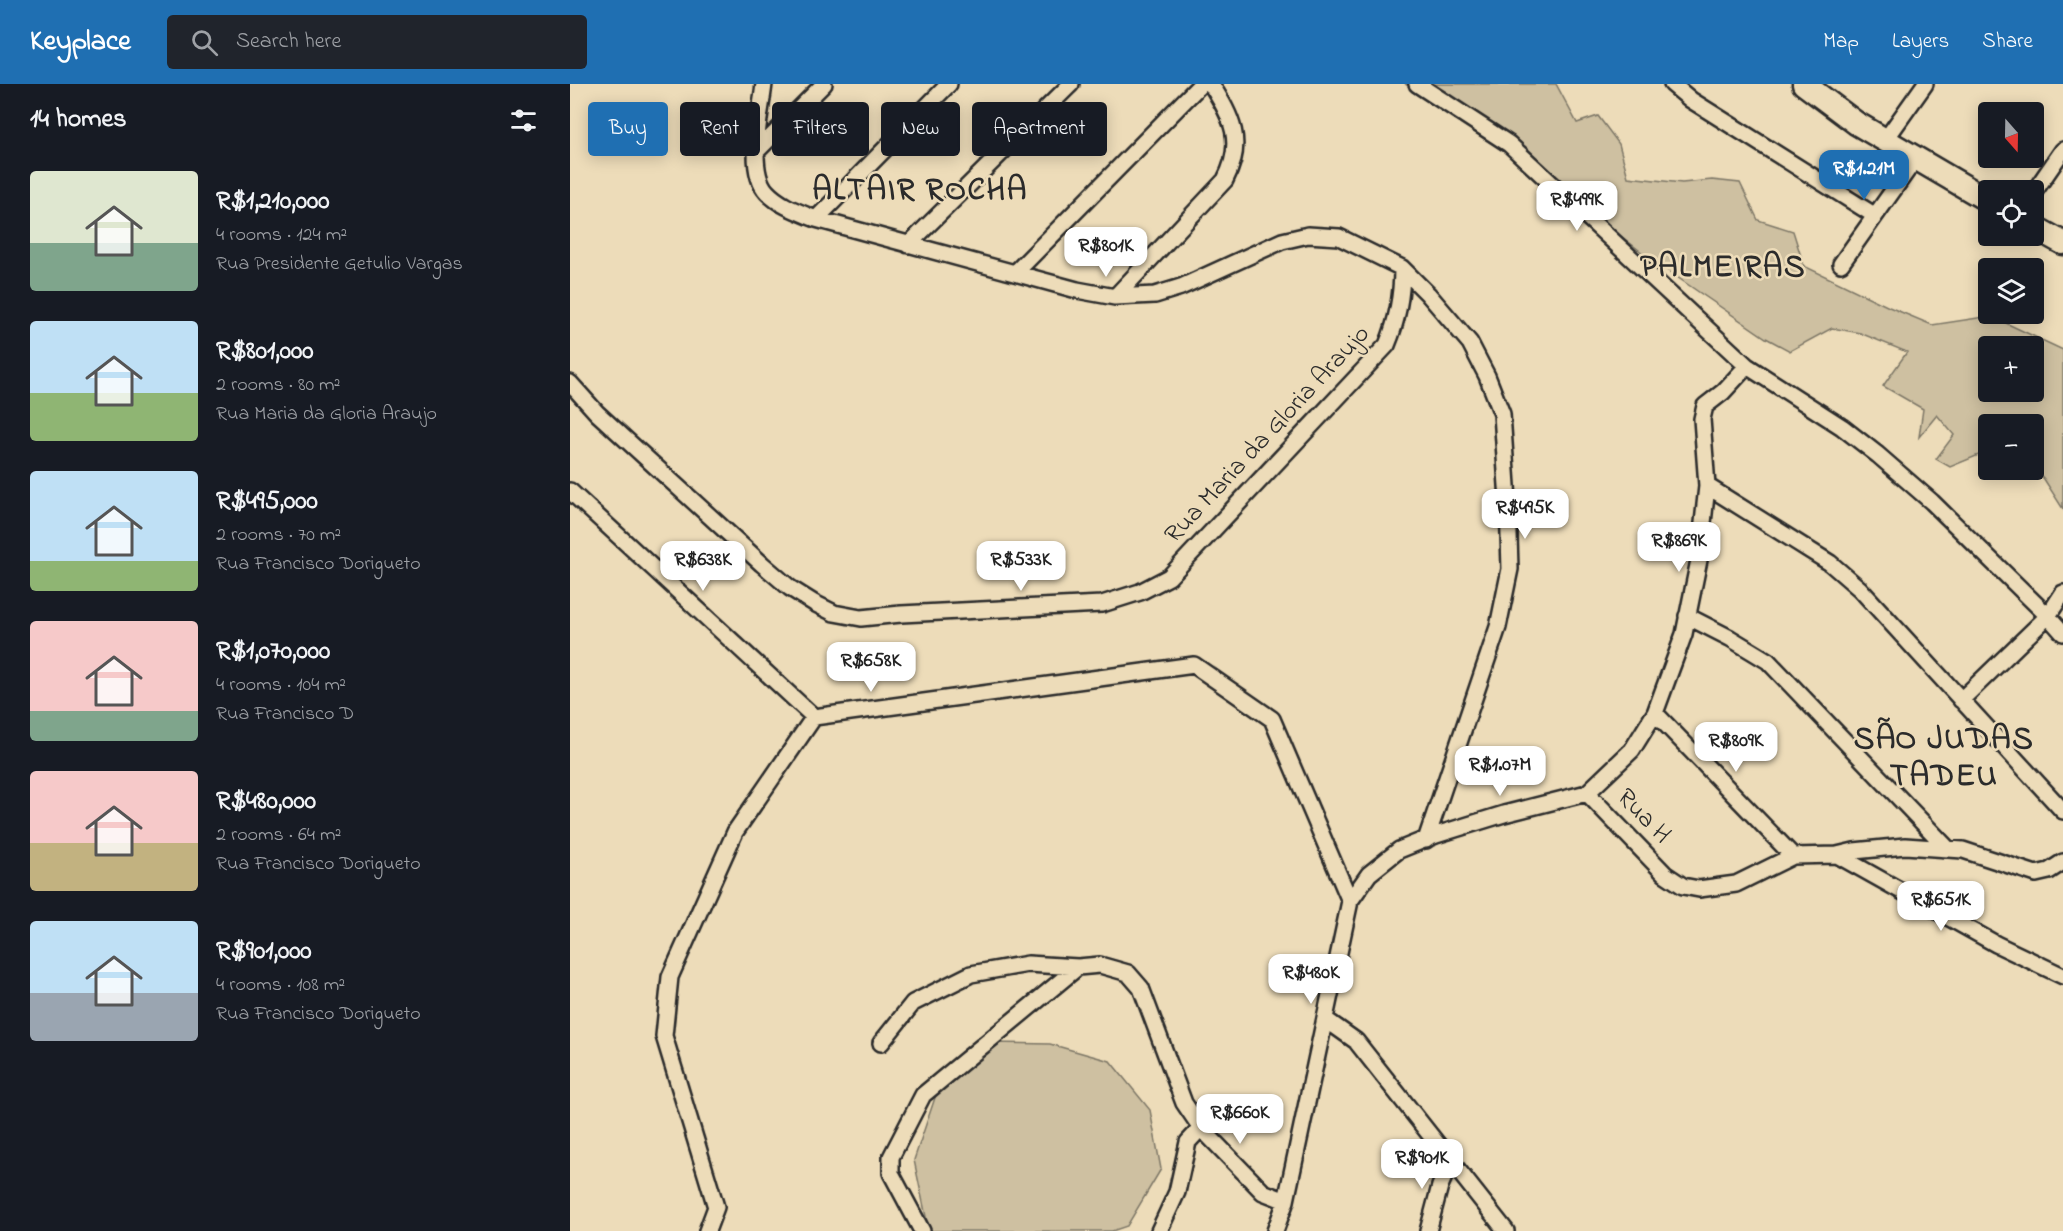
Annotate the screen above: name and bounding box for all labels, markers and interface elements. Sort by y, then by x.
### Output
search box [167,15,587,69]
text: Keyplace [30,22,131,63]
icon: search [188,26,221,59]
text: Search here [236,26,341,58]
text: Map [1823,27,1859,57]
text: Layers [1892,27,1949,57]
text: Share [1982,27,2033,57]
text: 14 homes [30,101,126,139]
chip: Buy [588,102,668,156]
chip: Rent [680,102,760,156]
chip: Filters [772,102,869,156]
chip: New [881,102,960,156]
chip: Apartment [972,102,1107,156]
north arrow [1978,102,2044,168]
map controls [1978,102,2044,480]
icon: filters [507,104,540,137]
pin: R$1.21M [1809,150,1919,201]
text: R$1.21M [1833,155,1895,184]
district label: ALTAIR ROCHA [812,168,1028,215]
button: locate [1978,180,2044,246]
pin: R$499K [1528,181,1626,232]
text: R$1,210,000 [216,183,329,221]
text: R$499K [1550,186,1604,215]
icon: home [78,195,150,267]
text: 4 rooms · 124 m² [216,221,347,250]
pin: R$801K [1057,227,1155,278]
text: R$801K [1078,232,1134,261]
district label: PALMEIRAS [1640,245,1806,292]
text: Rua Presidente Getulio Vargas [216,250,463,279]
button: layers [1978,258,2044,324]
street label: Rua Maria da Gloria Araujo [1156,317,1380,553]
text: R$801,000 [216,333,314,371]
button: + [1978,336,2044,402]
icon: home [78,345,150,417]
text: 2 rooms · 80 m² [216,371,341,400]
text: Rua Maria da Gloria Araujo [216,400,437,429]
button: − [1978,414,2044,480]
text: R$495,000 [216,483,318,521]
pin: R$495K [1476,489,1574,540]
text: R$495K [1496,494,1554,523]
icon: home [78,495,150,567]
text: 2 rooms · 70 m² [216,521,341,550]
pin: R$869K [1630,522,1728,573]
text: R$869K [1651,527,1707,556]
pin: R$638K [654,541,752,592]
pin: R$533K [972,541,1070,592]
text: R$638K [674,546,732,575]
text: R$533K [991,546,1051,575]
text: Rua Francisco Dorigueto [216,550,421,579]
text: R$1,070,000 [216,633,330,671]
pin: R$658K [822,642,920,693]
icon: home [78,645,150,717]
text: R$658K [841,647,901,676]
text: 4 rooms · 104 m² [216,671,346,700]
text: Rua Francisco D [216,700,354,729]
district label: SÃO JUDAS TADEU [1854,717,2034,801]
pin: R$809K [1687,722,1785,773]
text: R$809K [1708,727,1764,756]
pin: R$1.07M [1445,746,1555,797]
text: R$1.07M [1469,751,1531,780]
street label: Rua H [1607,780,1679,854]
text: R$480,000 [216,783,316,821]
icon: home [78,795,150,867]
text: 2 rooms · 64 m² [216,821,341,850]
text: Rua Francisco Dorigueto [216,850,421,879]
pin: R$651K [1892,881,1990,932]
text: R$651K [1911,886,1971,915]
text: R$901,000 [216,933,312,971]
icon: home [78,945,150,1017]
pin: R$480K [1262,954,1360,1005]
text: R$480K [1282,959,1340,988]
text: 4 rooms · 108 m² [216,971,345,1000]
text: Rua Francisco Dorigueto [216,1000,421,1029]
pin: R$660K [1191,1094,1289,1145]
text: R$660K [1210,1099,1270,1128]
pin: R$901K [1373,1139,1471,1190]
text: R$901K [1395,1144,1449,1173]

